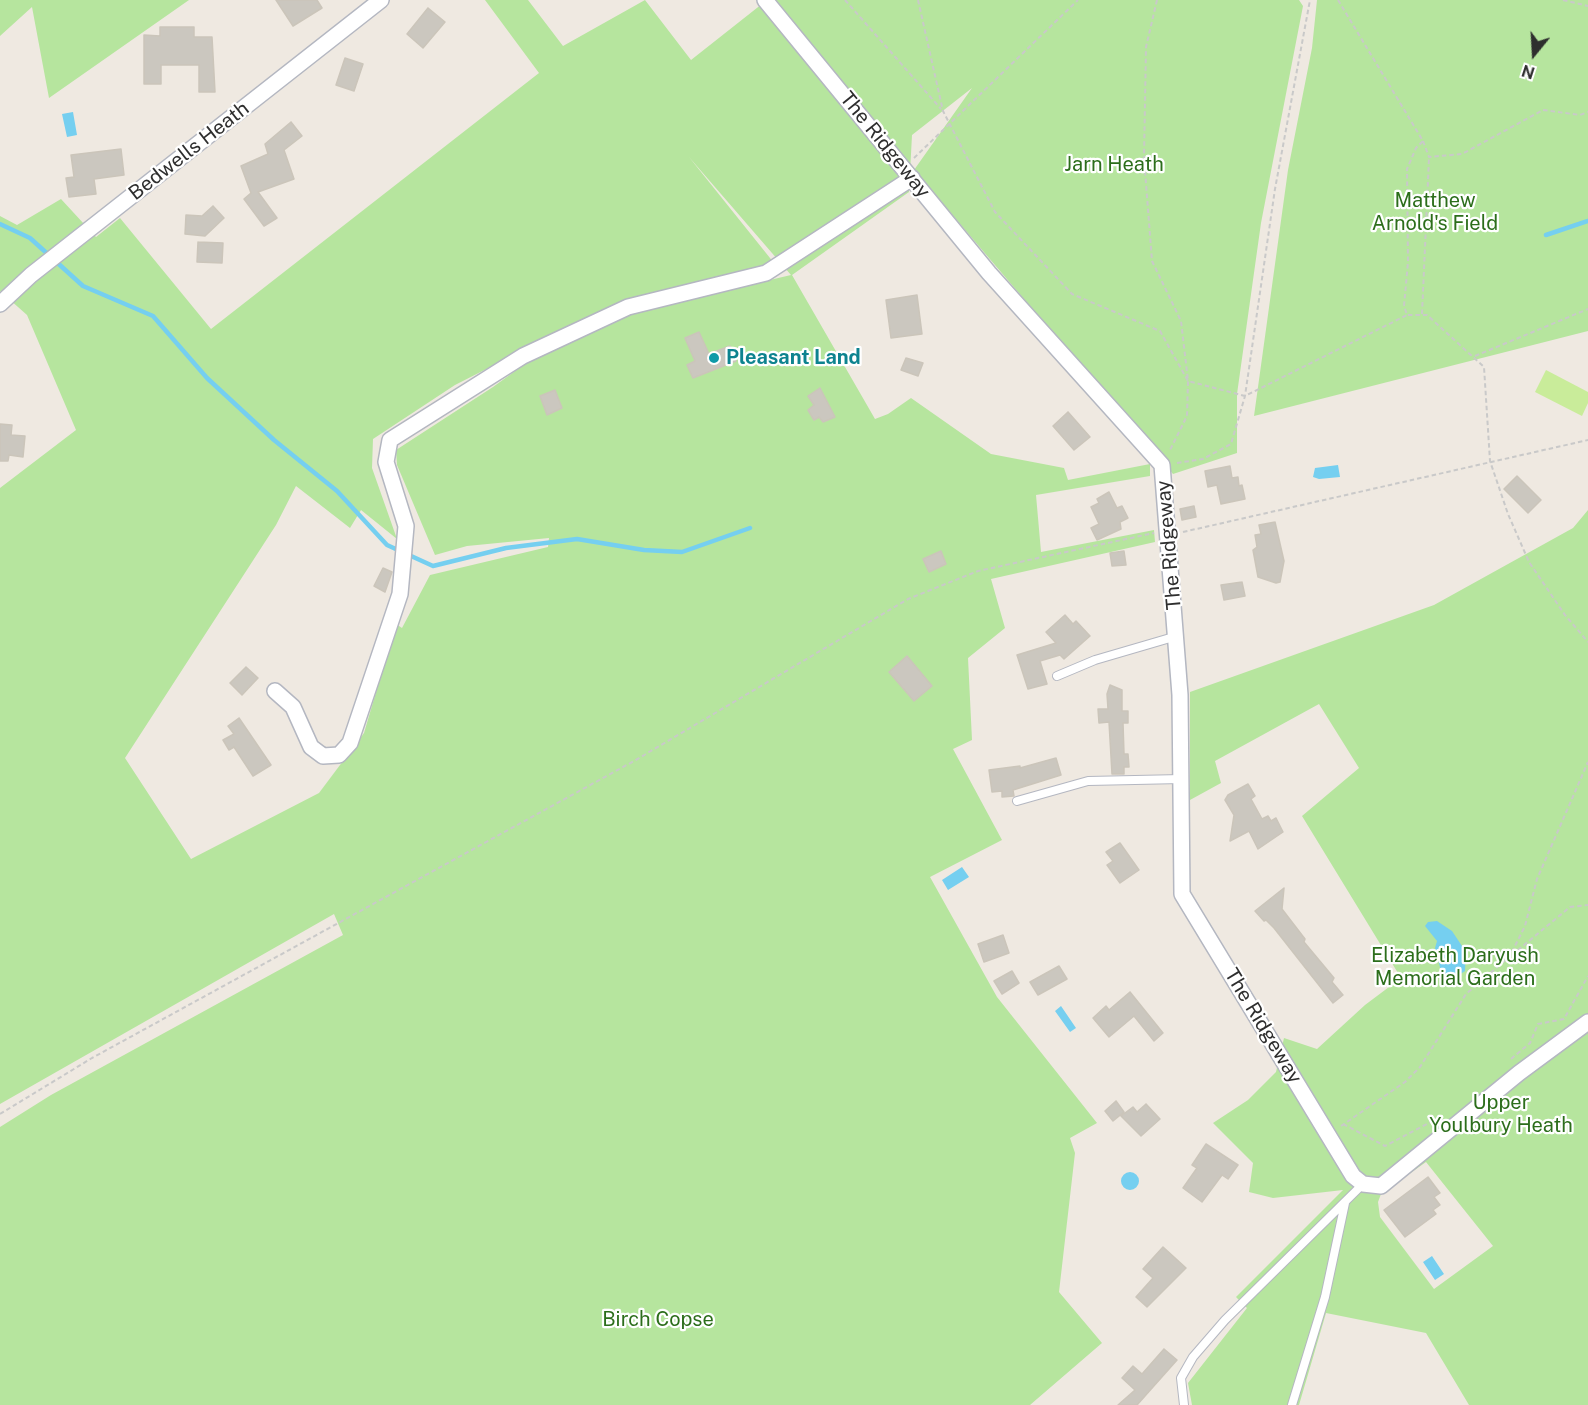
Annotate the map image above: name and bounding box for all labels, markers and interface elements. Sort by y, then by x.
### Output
north arrow [1504,24,1564,84]
text: N [1519,61,1537,83]
street label: The Ridgeway [835,87,935,203]
street label: Bedwells Heath [124,97,254,205]
park label: Jarn Heath [1064,153,1164,177]
park label: Matthew Arnold's Field [1372,189,1498,236]
place label: Pleasant Land [726,346,861,370]
marker: Pleasant Land [707,351,721,365]
street label: The Ridgeway [1151,479,1187,611]
park label: Elizabeth Daryush Memorial Garden [1371,944,1539,991]
street label: The Ridgeway [1219,964,1307,1088]
park label: Upper Youlbury Heath [1429,1091,1573,1138]
park label: Birch Copse [602,1308,714,1332]

